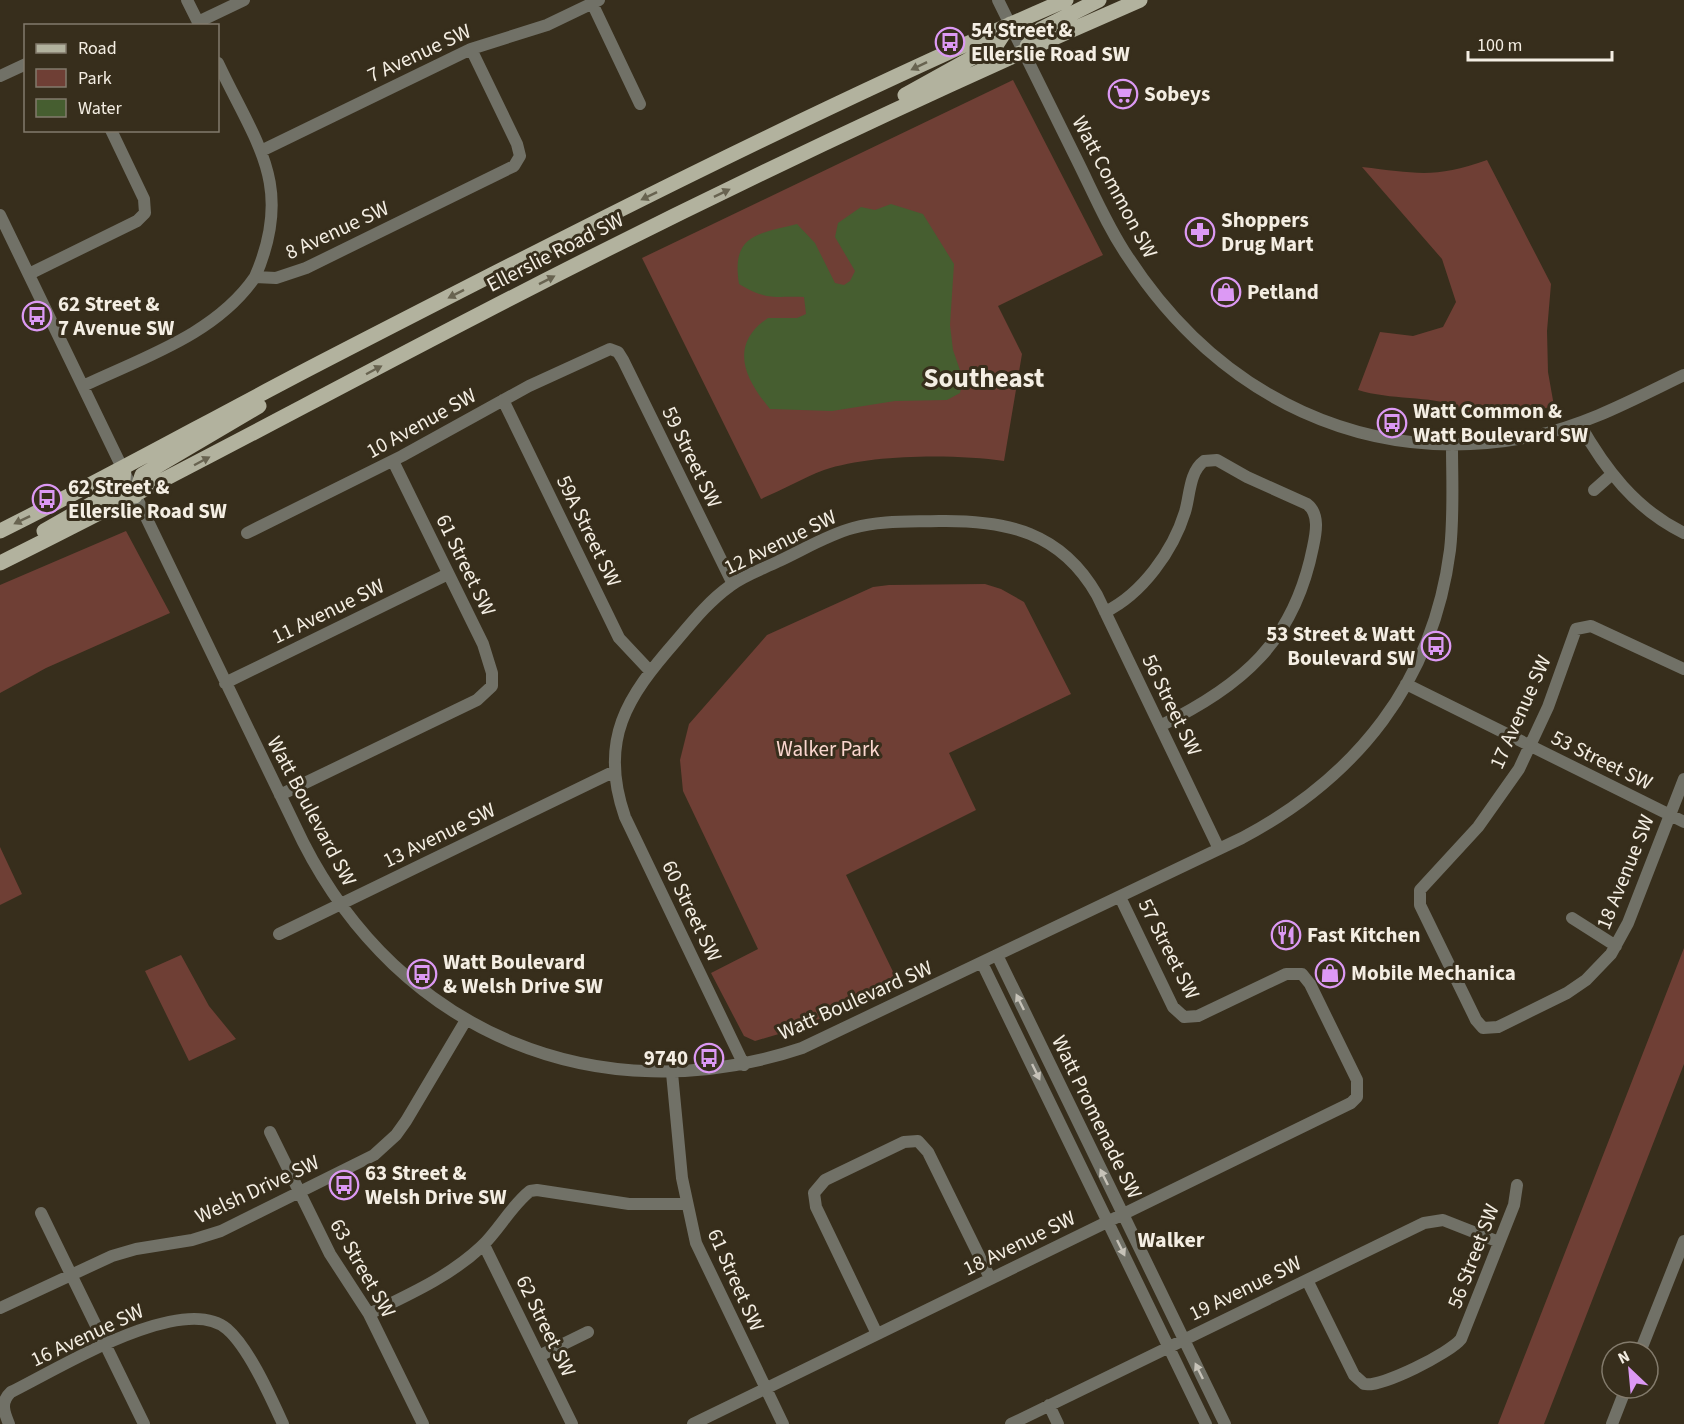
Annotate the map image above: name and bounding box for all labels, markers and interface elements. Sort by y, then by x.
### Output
place label: 54 Street & Ellerslie Road SW [971,15,1130,69]
street label: 7 Avenue SW [362,16,476,90]
legend [24,24,219,132]
scale bar [1468,24,1612,62]
bus stop icon: 54 Street & Ellerslie Road SW [934,26,966,58]
text: 100 m [1477,33,1522,58]
text: Road [78,36,117,61]
one-way arrow [910,61,927,71]
text: Park [78,66,112,91]
supermarket icon: Sobeys [1107,78,1139,110]
place label: Sobeys [1144,79,1210,109]
text: Water [78,96,122,121]
street label: Watt Common SW [1065,110,1165,264]
one-way arrow [714,188,731,198]
one-way arrow [640,192,657,201]
street label: 8 Avenue SW [280,193,394,267]
street label: Ellerslie Road SW [481,204,629,299]
place label: Shoppers Drug Mart [1221,205,1314,259]
pharmacy icon: Shoppers Drug Mart [1184,216,1216,248]
one-way arrow [539,275,556,284]
shop icon: Petland [1210,276,1242,308]
place label: Petland [1247,277,1319,307]
place label: 62 Street & 7 Avenue SW [58,289,174,343]
one-way arrow [447,289,464,299]
bus stop icon: 62 Street & 7 Avenue SW [21,300,53,332]
district label: Southeast [924,359,1044,398]
one-way arrow [366,365,383,375]
street label: 10 Avenue SW [360,380,482,466]
place label: Watt Common & Watt Boulevard SW [1413,396,1588,450]
street label: 59 Street SW [654,401,730,513]
bus stop icon: Watt Common & Watt Boulevard SW [1376,407,1408,439]
one-way arrow [194,456,211,466]
street label: 59A Street SW [549,470,629,592]
place label: 62 Street & Ellerslie Road SW [68,472,227,526]
bus stop icon: 62 Street & Ellerslie Road SW [31,483,63,515]
street label: 12 Avenue SW [719,502,842,582]
street label: 61 Street SW [428,509,504,621]
one-way arrow [14,515,31,524]
street label: 11 Avenue SW [267,571,390,651]
place label: 53 Street & Watt Boulevard SW [1266,619,1415,673]
bus stop icon: 53 Street & Watt Boulevard SW [1420,630,1452,662]
street label: 56 Street SW [1134,649,1210,761]
street label: 17 Avenue SW [1482,650,1559,774]
street label: 53 Street SW [1546,722,1658,798]
street label: Watt Boulevard SW [260,731,364,892]
park label: Walker Park [776,734,880,764]
street label: 13 Avenue SW [378,795,501,875]
street label: 18 Avenue SW [1588,809,1662,934]
street label: 60 Street SW [654,855,730,967]
street label: 57 Street SW [1131,893,1207,1005]
restaurant icon: Fast Kitchen [1270,919,1302,951]
place label: Fast Kitchen [1307,920,1420,950]
place label: Watt Boulevard & Welsh Drive SW [443,947,603,1001]
street label: Watt Boulevard SW [773,952,937,1047]
shop icon: Mobile Mechanica [1314,957,1346,989]
bus stop icon: Watt Boulevard & Welsh Drive SW [406,958,438,990]
place label: Mobile Mechanica [1351,958,1516,988]
one-way arrow [1015,993,1024,1010]
street label: Watt Promenade SW [1044,1030,1150,1204]
bus stop icon: 9740 [693,1042,725,1074]
place label: 9740 [644,1043,688,1073]
one-way arrow [1031,1064,1040,1081]
street label: Welsh Drive SW [190,1147,325,1231]
place label: 63 Street & Welsh Drive SW [365,1158,507,1212]
bus stop icon: 63 Street & Welsh Drive SW [328,1169,360,1201]
one-way arrow [1100,1169,1109,1186]
street label: 56 Street SW [1439,1199,1507,1313]
street label: 18 Avenue SW [958,1203,1081,1283]
street label: 63 Street SW [323,1213,404,1323]
street label: 61 Street SW [700,1224,772,1337]
district label: Walker [1137,1224,1205,1256]
one-way arrow [1116,1239,1125,1256]
street label: 19 Avenue SW [1184,1248,1307,1328]
street label: 62 Street SW [508,1270,584,1382]
street label: 16 Avenue SW [26,1295,149,1374]
north arrow [1600,1340,1660,1400]
text: N [1614,1345,1633,1370]
one-way arrow [1194,1363,1203,1380]

